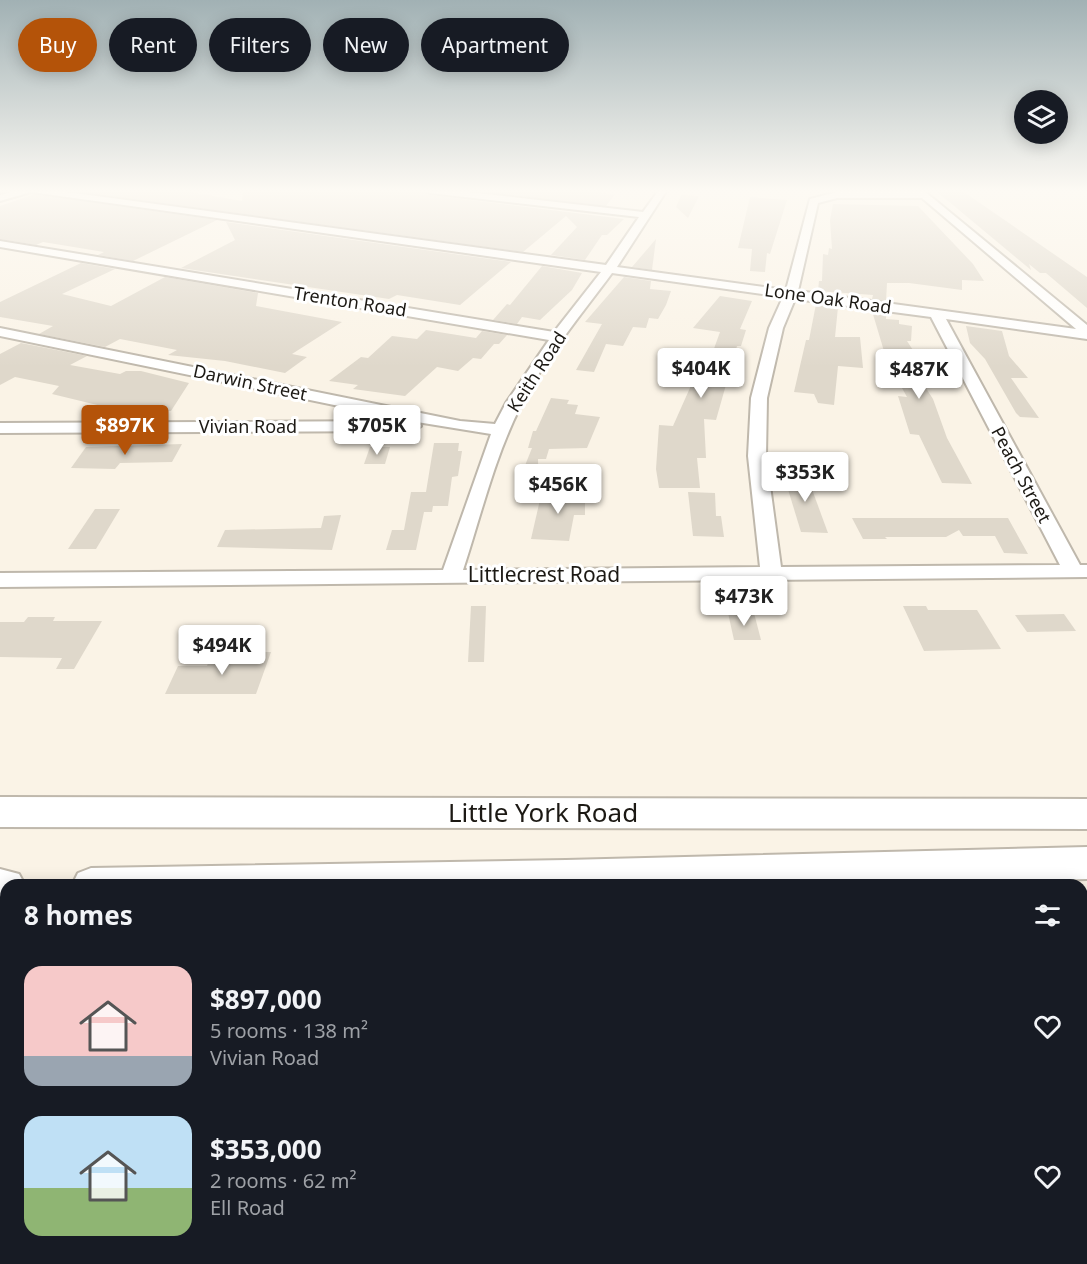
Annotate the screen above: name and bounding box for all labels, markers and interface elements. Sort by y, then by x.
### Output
chip: Buy [18,18,97,72]
chip: Rent [109,18,197,72]
chip: Filters [209,18,311,72]
chip: New [323,18,409,72]
chip: Apartment [421,18,569,72]
map controls [1014,90,1068,144]
button: layers [1014,90,1068,144]
street label: Lone Oak Road [763,277,893,319]
street label: Trenton Road [292,280,408,322]
street label: Keith Road [501,327,571,416]
pin: $404K [659,348,743,399]
pin: $487K [877,349,961,400]
text: $404K [671,354,731,381]
text: $487K [889,355,949,382]
street label: Darwin Street [191,358,310,406]
pin: $897K [83,405,167,456]
pin: $705K [335,405,419,456]
text: $897K [95,411,155,438]
text: $705K [347,411,407,438]
street label: Vivian Road [199,414,297,438]
street label: Peach Street [986,422,1058,527]
pin: $353K [763,452,847,503]
text: $353K [775,458,835,485]
pin: $456K [516,464,600,515]
text: $456K [528,470,588,497]
street label: Littlecrest Road [468,560,620,588]
pin: $473K [702,576,786,627]
text: $473K [714,582,774,609]
pin: $494K [180,625,264,676]
text: $494K [192,631,252,658]
street label: Little York Road [448,794,638,830]
text: 8 homes [24,897,133,933]
icon: filters [1031,899,1064,932]
text: $897,000 [210,981,322,1017]
icon: home [72,990,144,1062]
icon: heart [1031,1010,1064,1043]
text: 5 rooms · 138 m² [210,1017,368,1044]
text: Vivian Road [210,1044,319,1071]
text: $353,000 [210,1131,322,1167]
icon: home [72,1140,144,1212]
icon: heart [1031,1160,1064,1193]
text: 2 rooms · 62 m² [210,1167,357,1194]
text: Ell Road [210,1194,285,1221]

